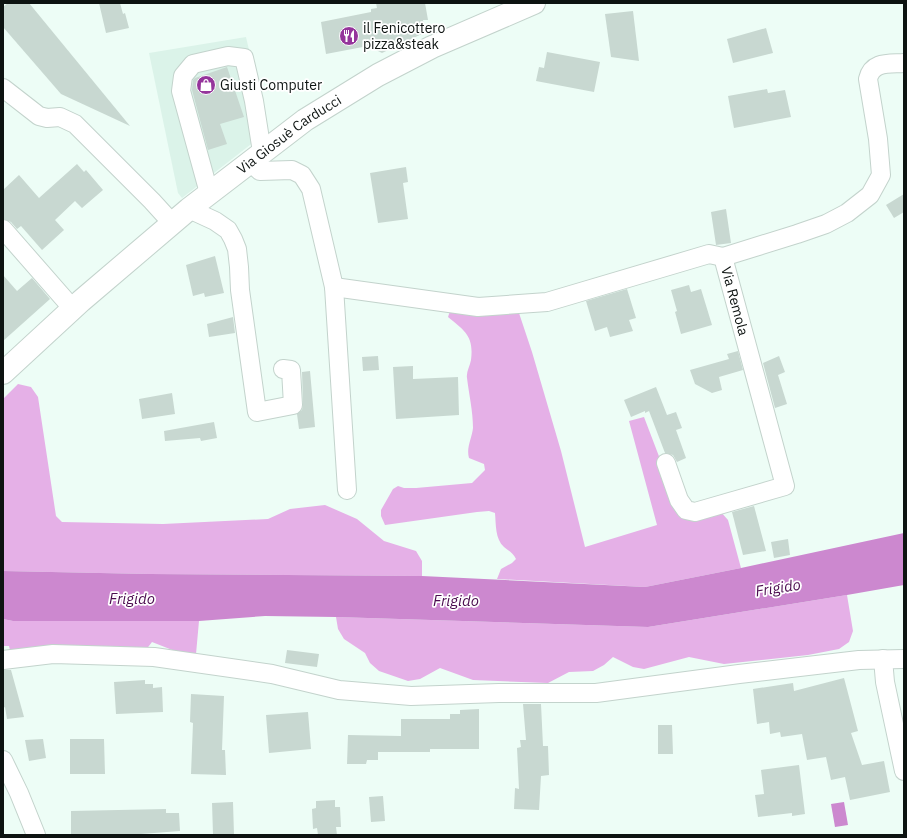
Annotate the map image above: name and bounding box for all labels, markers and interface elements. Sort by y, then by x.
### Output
place label: il Fenicottero pizza&steak [363,19,445,53]
restaurant icon: il Fenicottero pizza&steak [338,25,360,47]
shop icon: Giusti Computer [195,74,217,96]
place label: Giusti Computer [220,76,322,94]
street label: Via Giosuè Carducci [233,91,345,178]
street label: Via Remola [717,265,753,338]
water label: Frigido [754,575,802,600]
water label: Frigido [109,589,155,608]
water label: Frigido [433,591,479,610]

